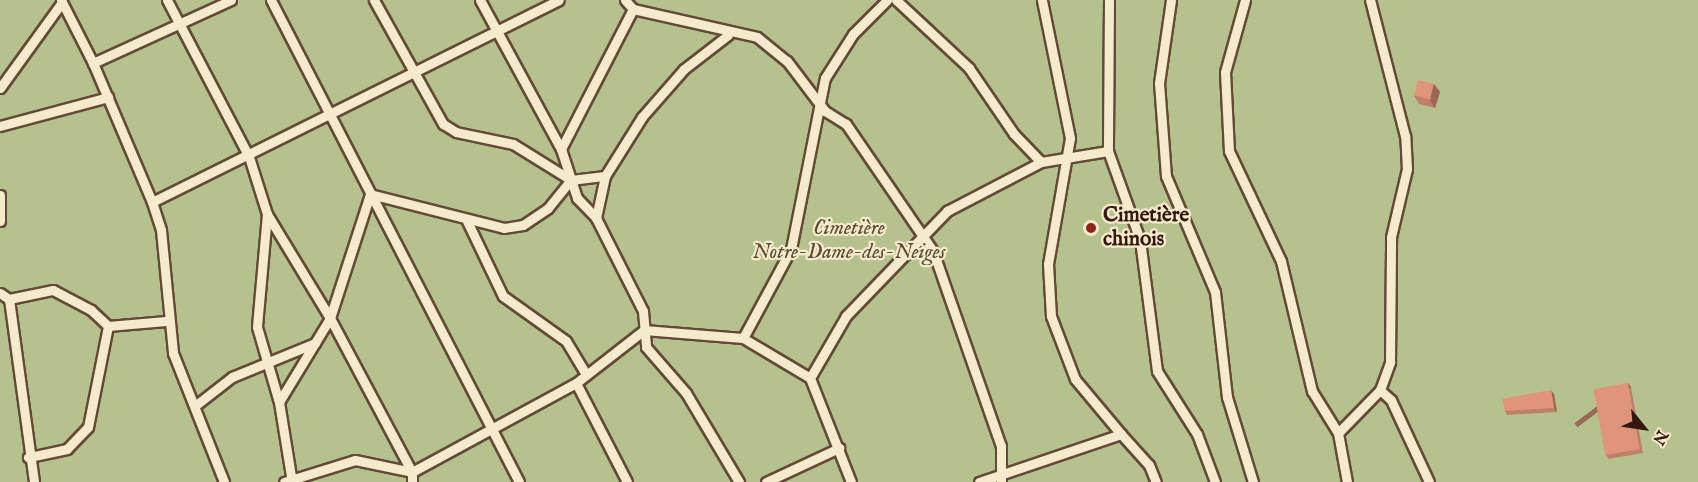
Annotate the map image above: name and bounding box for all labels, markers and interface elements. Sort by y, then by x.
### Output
place label: Cimetière chinois [1103,203,1189,253]
park label: Cimetière Notre-Dame-des-Neiges [753,216,945,266]
marker: Cimetière chinois [1084,221,1098,235]
north arrow [1614,398,1674,458]
text: N [1647,426,1672,448]

